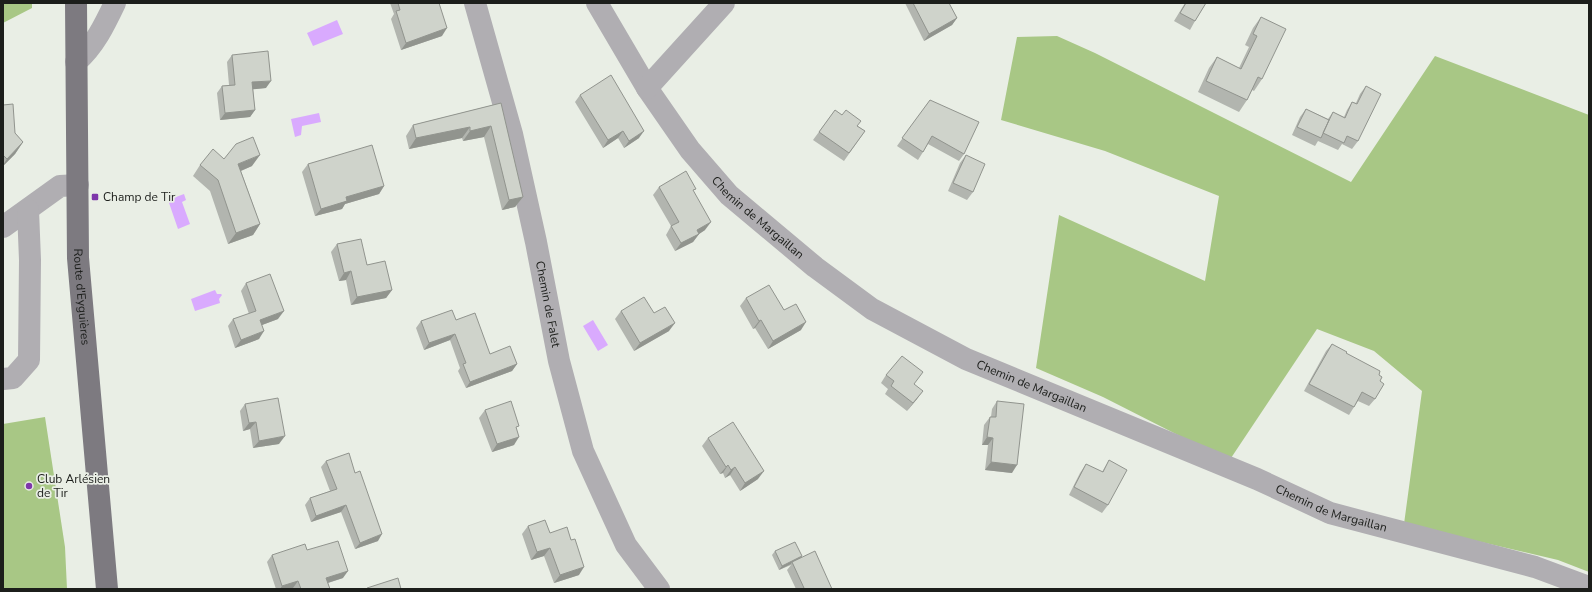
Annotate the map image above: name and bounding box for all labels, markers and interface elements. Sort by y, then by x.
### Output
street label: Chemin de Margaillan [708,173,807,262]
place label: Champ de Tir [103,189,176,205]
marker: Champ de Tir [90,192,100,202]
street label: Route d'Eyguières [70,248,94,346]
street label: Chemin de Falet [532,260,564,349]
street label: Chemin de Margaillan [974,356,1089,416]
place label: Club Arlésien de Tir [37,471,110,501]
marker: Club Arlésien de Tir [24,481,34,491]
street label: Chemin de Margaillan [1273,481,1389,536]

